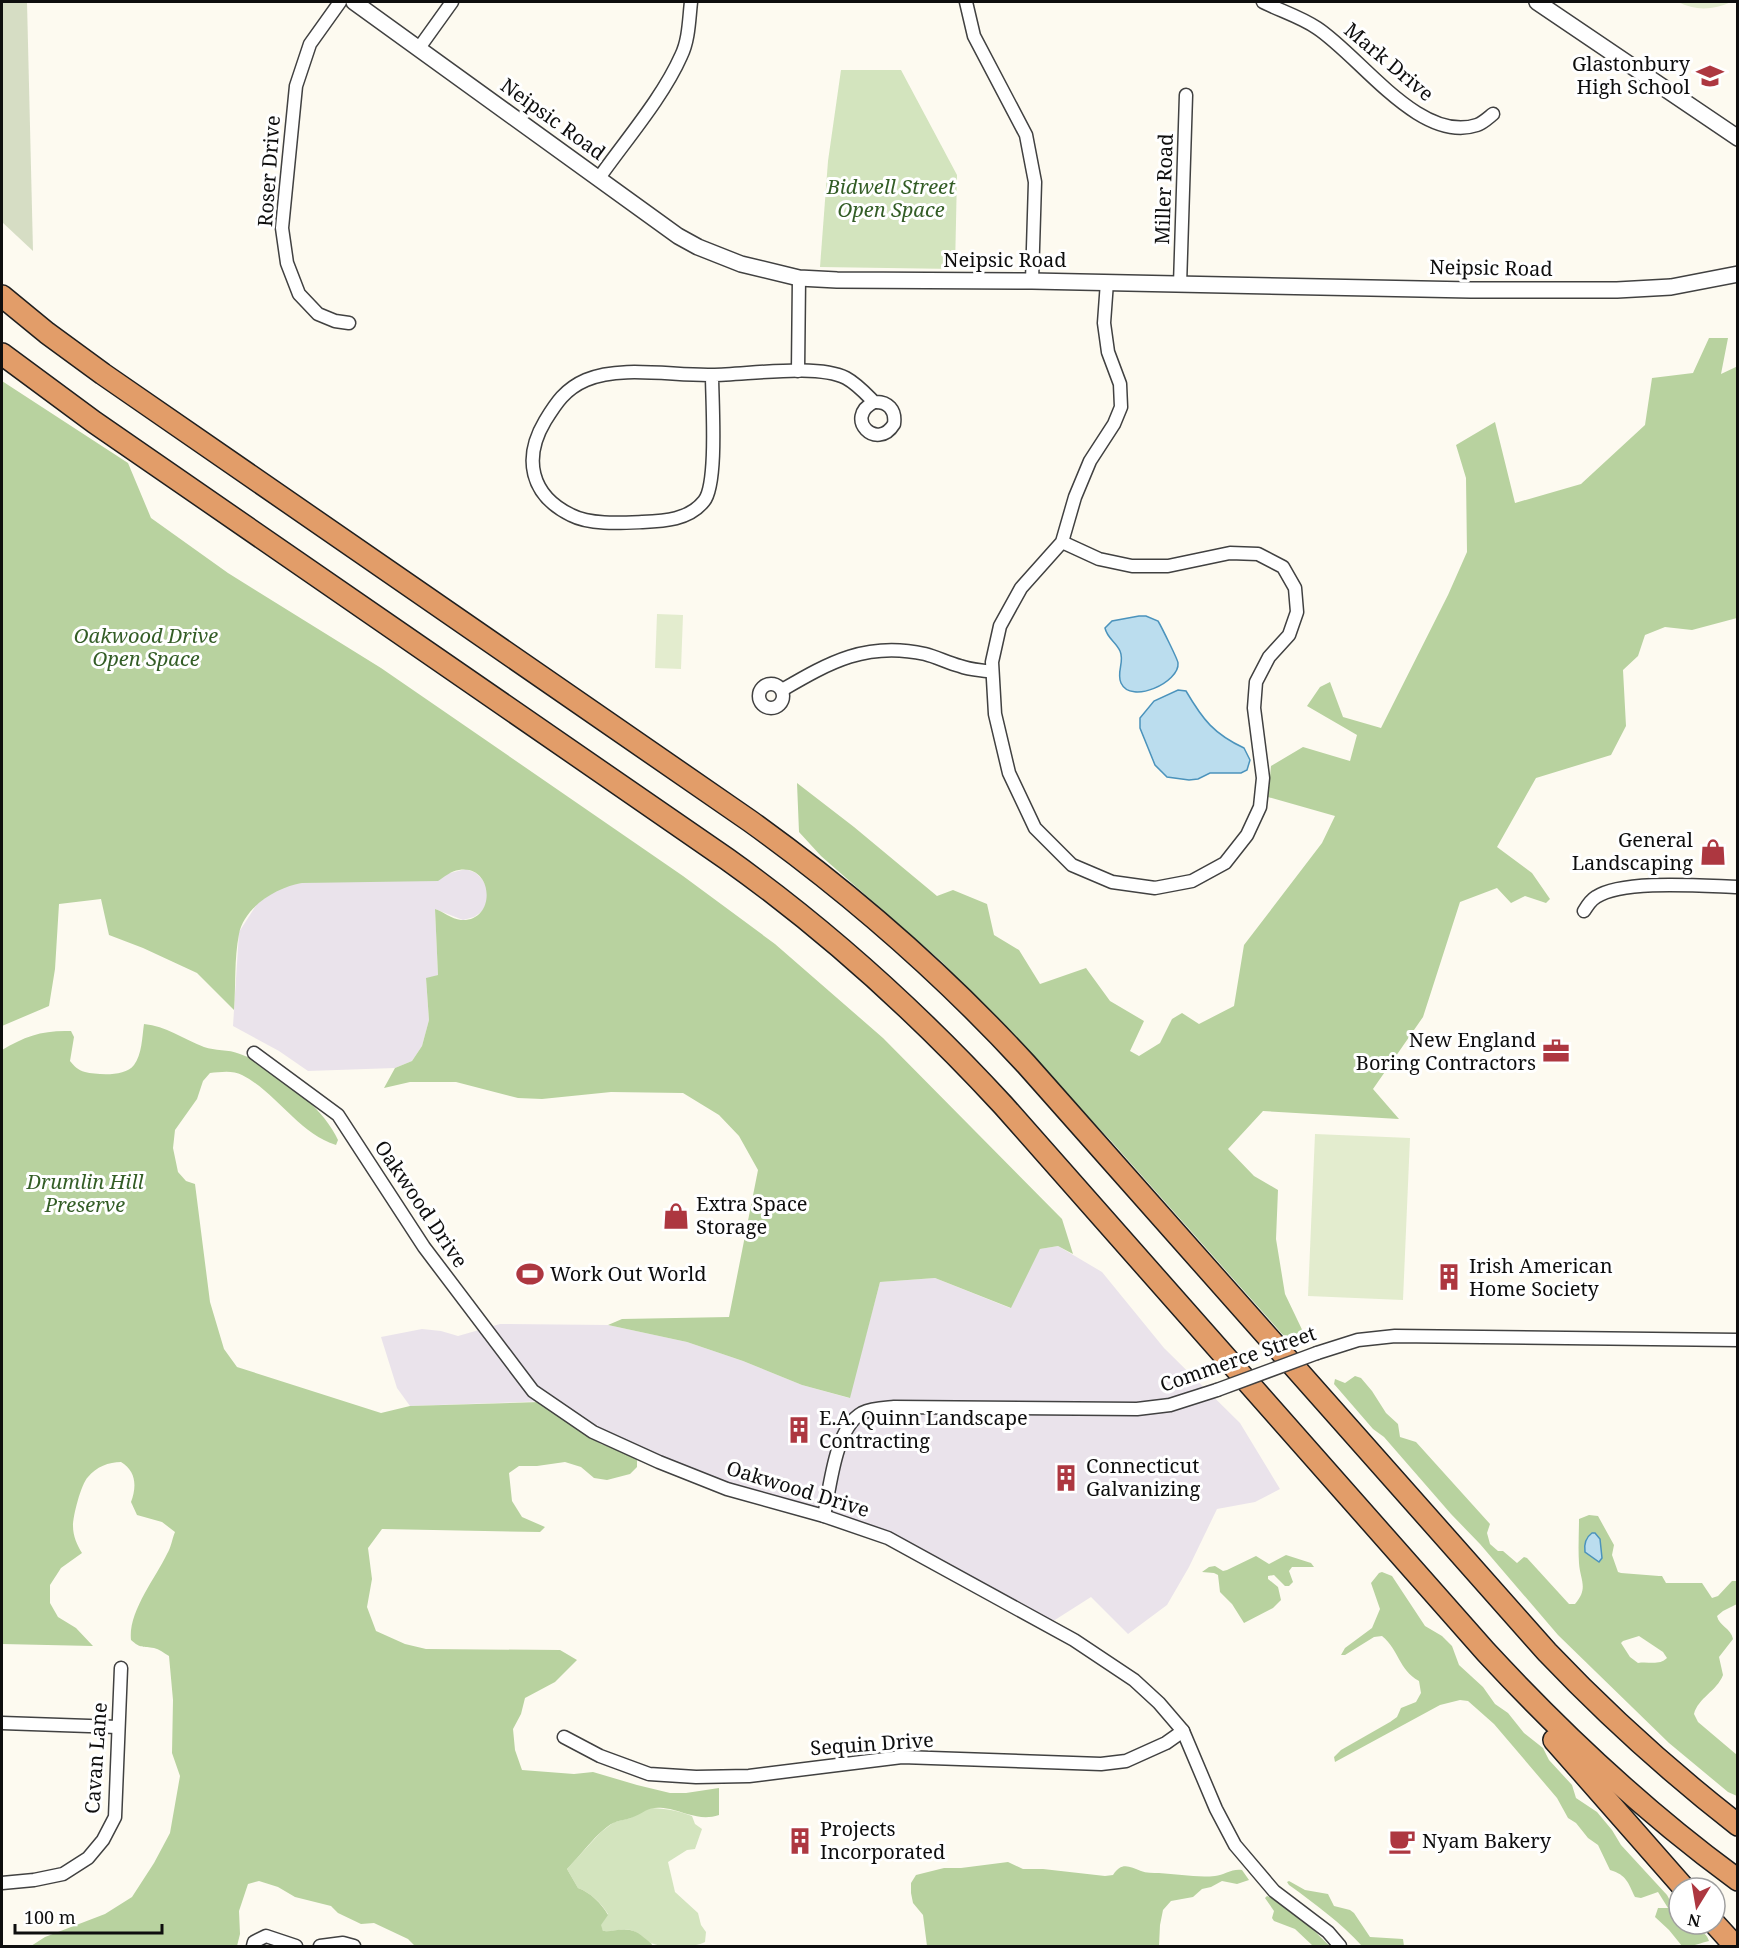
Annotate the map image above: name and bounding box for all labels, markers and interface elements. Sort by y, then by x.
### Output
street label: Mark Drive [1339,16,1440,107]
place label: Glastonbury High School [1572,50,1691,100]
school or university icon: Glastonbury High School [1695,61,1725,91]
street label: Neipsic Road [495,71,611,166]
street label: Roser Drive [251,114,286,228]
street label: Miller Road [1148,133,1179,245]
park label: Bidwell Street Open Space [826,173,956,223]
street label: Neipsic Road [943,246,1067,273]
street label: Neipsic Road [1429,253,1553,282]
park label: Oakwood Drive Open Space [74,622,218,672]
place label: General Landscaping [1572,826,1693,876]
shop icon: General Landscaping [1698,837,1728,867]
place label: New England Boring Contractors [1356,1026,1536,1076]
office icon: New England Boring Contractors [1541,1036,1571,1066]
street label: Oakwood Drive [369,1135,474,1273]
park label: Drumlin Hill Preserve [25,1168,144,1218]
place label: Extra Space Storage [696,1190,808,1240]
shop icon: Extra Space Storage [661,1201,691,1231]
place label: Irish American Home Society [1469,1252,1613,1302]
sports icon: Work Out World [515,1259,545,1289]
place label: Work Out World [550,1260,707,1287]
building icon: Irish American Home Society [1434,1262,1464,1292]
street label: Commerce Street [1156,1319,1319,1398]
place label: E.A. Quinn Landscape Contracting [819,1404,1028,1454]
building icon: E.A. Quinn Landscape Contracting [784,1415,814,1445]
place label: Connecticut Galvanizing [1086,1452,1200,1502]
street label: Oakwood Drive [723,1454,873,1523]
building icon: Connecticut Galvanizing [1051,1463,1081,1493]
street label: Cavan Lane [78,1701,113,1815]
street label: Sequin Drive [809,1726,935,1761]
place label: Projects Incorporated [820,1815,945,1865]
building icon: Projects Incorporated [785,1826,815,1856]
cafe icon: Nyam Bakery [1387,1826,1417,1856]
place label: Nyam Bakery [1422,1827,1552,1854]
north arrow [1667,1876,1727,1936]
scale bar [15,1897,162,1935]
text: 100 m [24,1905,76,1929]
text: N [1685,1909,1702,1933]

